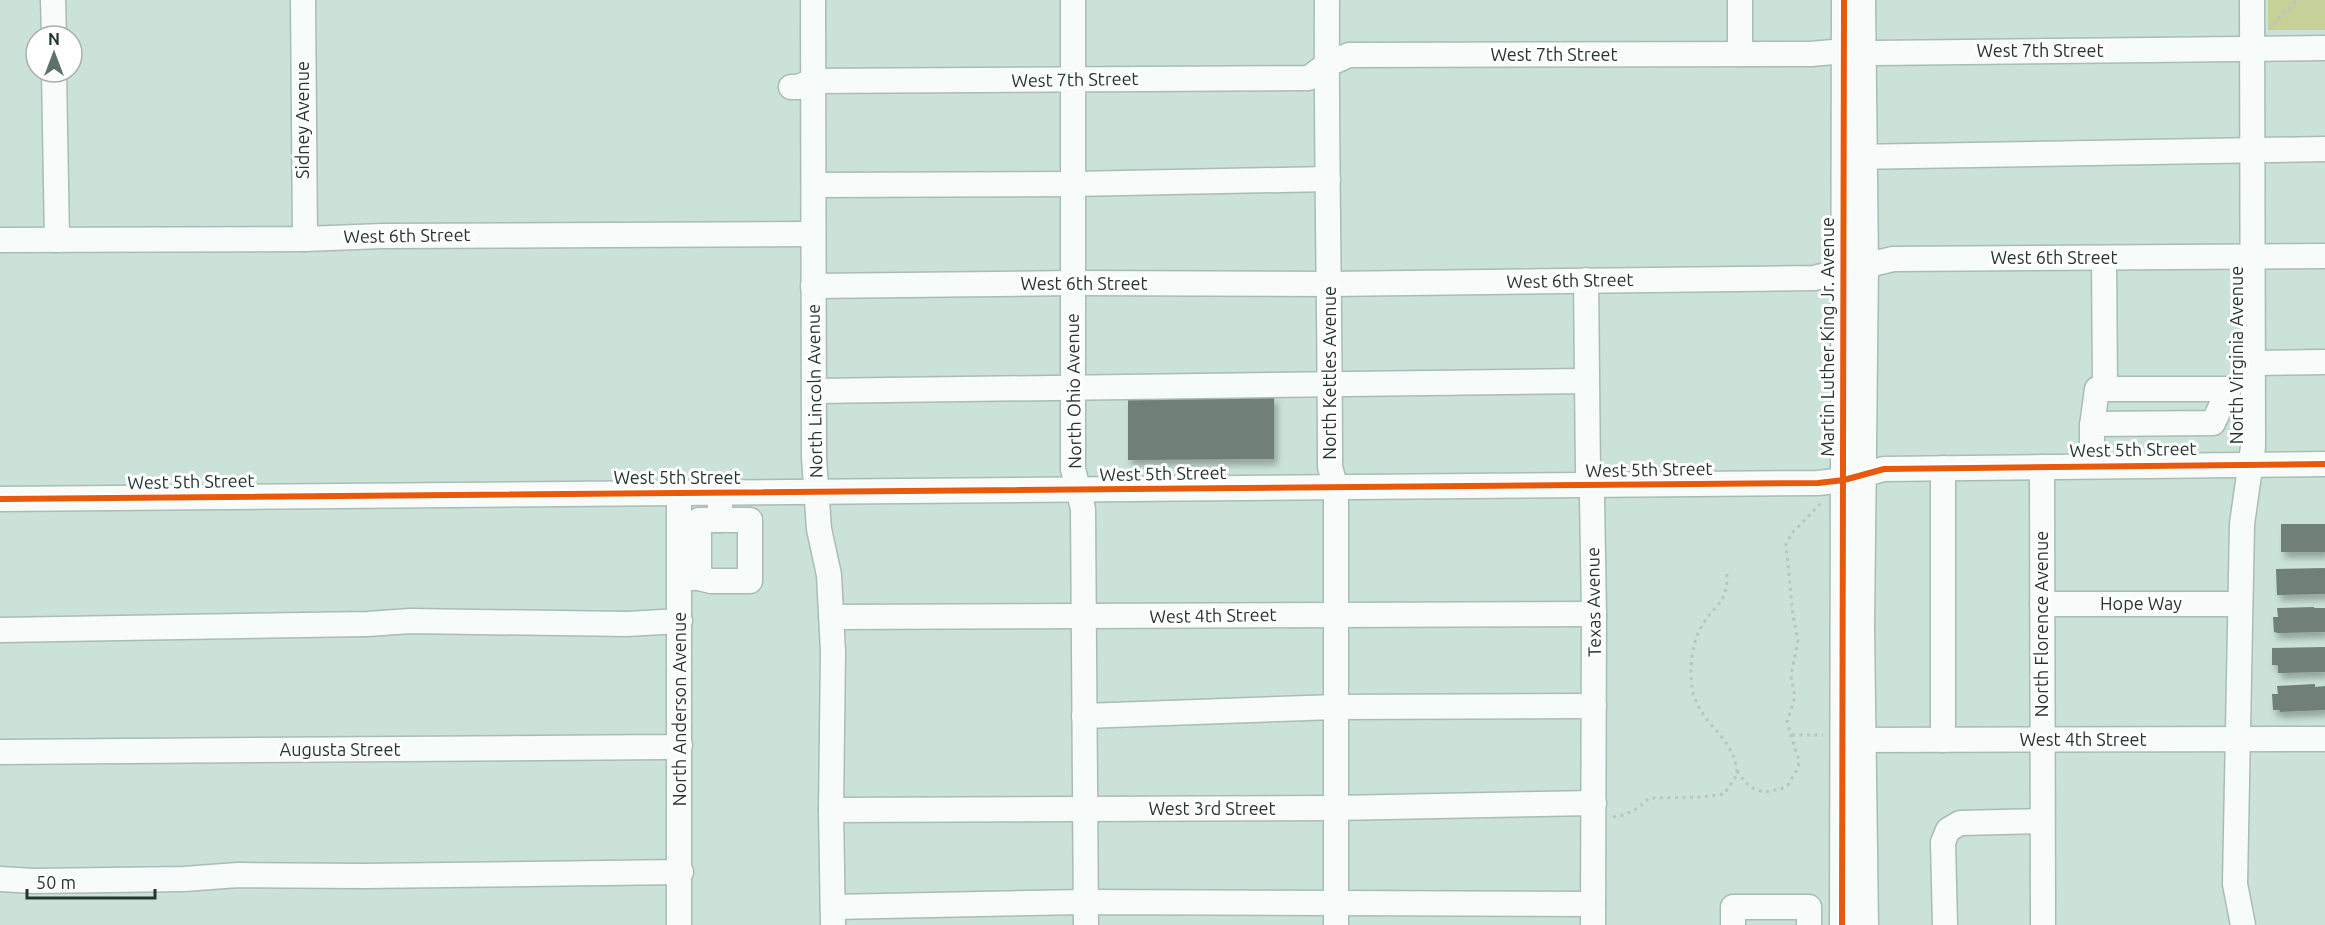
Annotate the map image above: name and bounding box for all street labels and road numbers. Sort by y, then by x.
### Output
street label: West 7th Street [1976,40,2104,60]
street label: West 7th Street [1490,44,1618,64]
street label: Sidney Avenue [292,61,312,179]
street label: West 7th Street [1011,68,1139,90]
street label: Martin Luther King Jr. Avenue [1817,217,1837,457]
street label: West 6th Street [343,224,471,246]
street label: West 6th Street [1990,247,2118,267]
street label: North Virginia Avenue [2226,266,2246,444]
street label: West 6th Street [1506,269,1634,291]
street label: West 6th Street [1020,273,1148,293]
street label: North Kettles Avenue [1319,286,1339,460]
street label: North Lincoln Avenue [802,304,826,478]
street label: North Ohio Avenue [1062,313,1084,469]
street label: West 5th Street [2069,438,2197,460]
street label: West 5th Street [1585,458,1713,480]
street label: West 5th Street [1099,462,1227,484]
street label: West 5th Street [613,467,741,487]
street label: West 5th Street [127,470,255,492]
street label: North Florence Avenue [2031,531,2051,717]
street label: Texas Avenue [1582,547,1604,657]
street label: Hope Way [2100,593,2182,613]
street label: West 4th Street [1149,604,1277,626]
street label: North Anderson Avenue [669,612,689,806]
street label: West 4th Street [2019,729,2147,749]
street label: Augusta Street [279,739,401,759]
street label: West 3rd Street [1148,798,1276,818]

